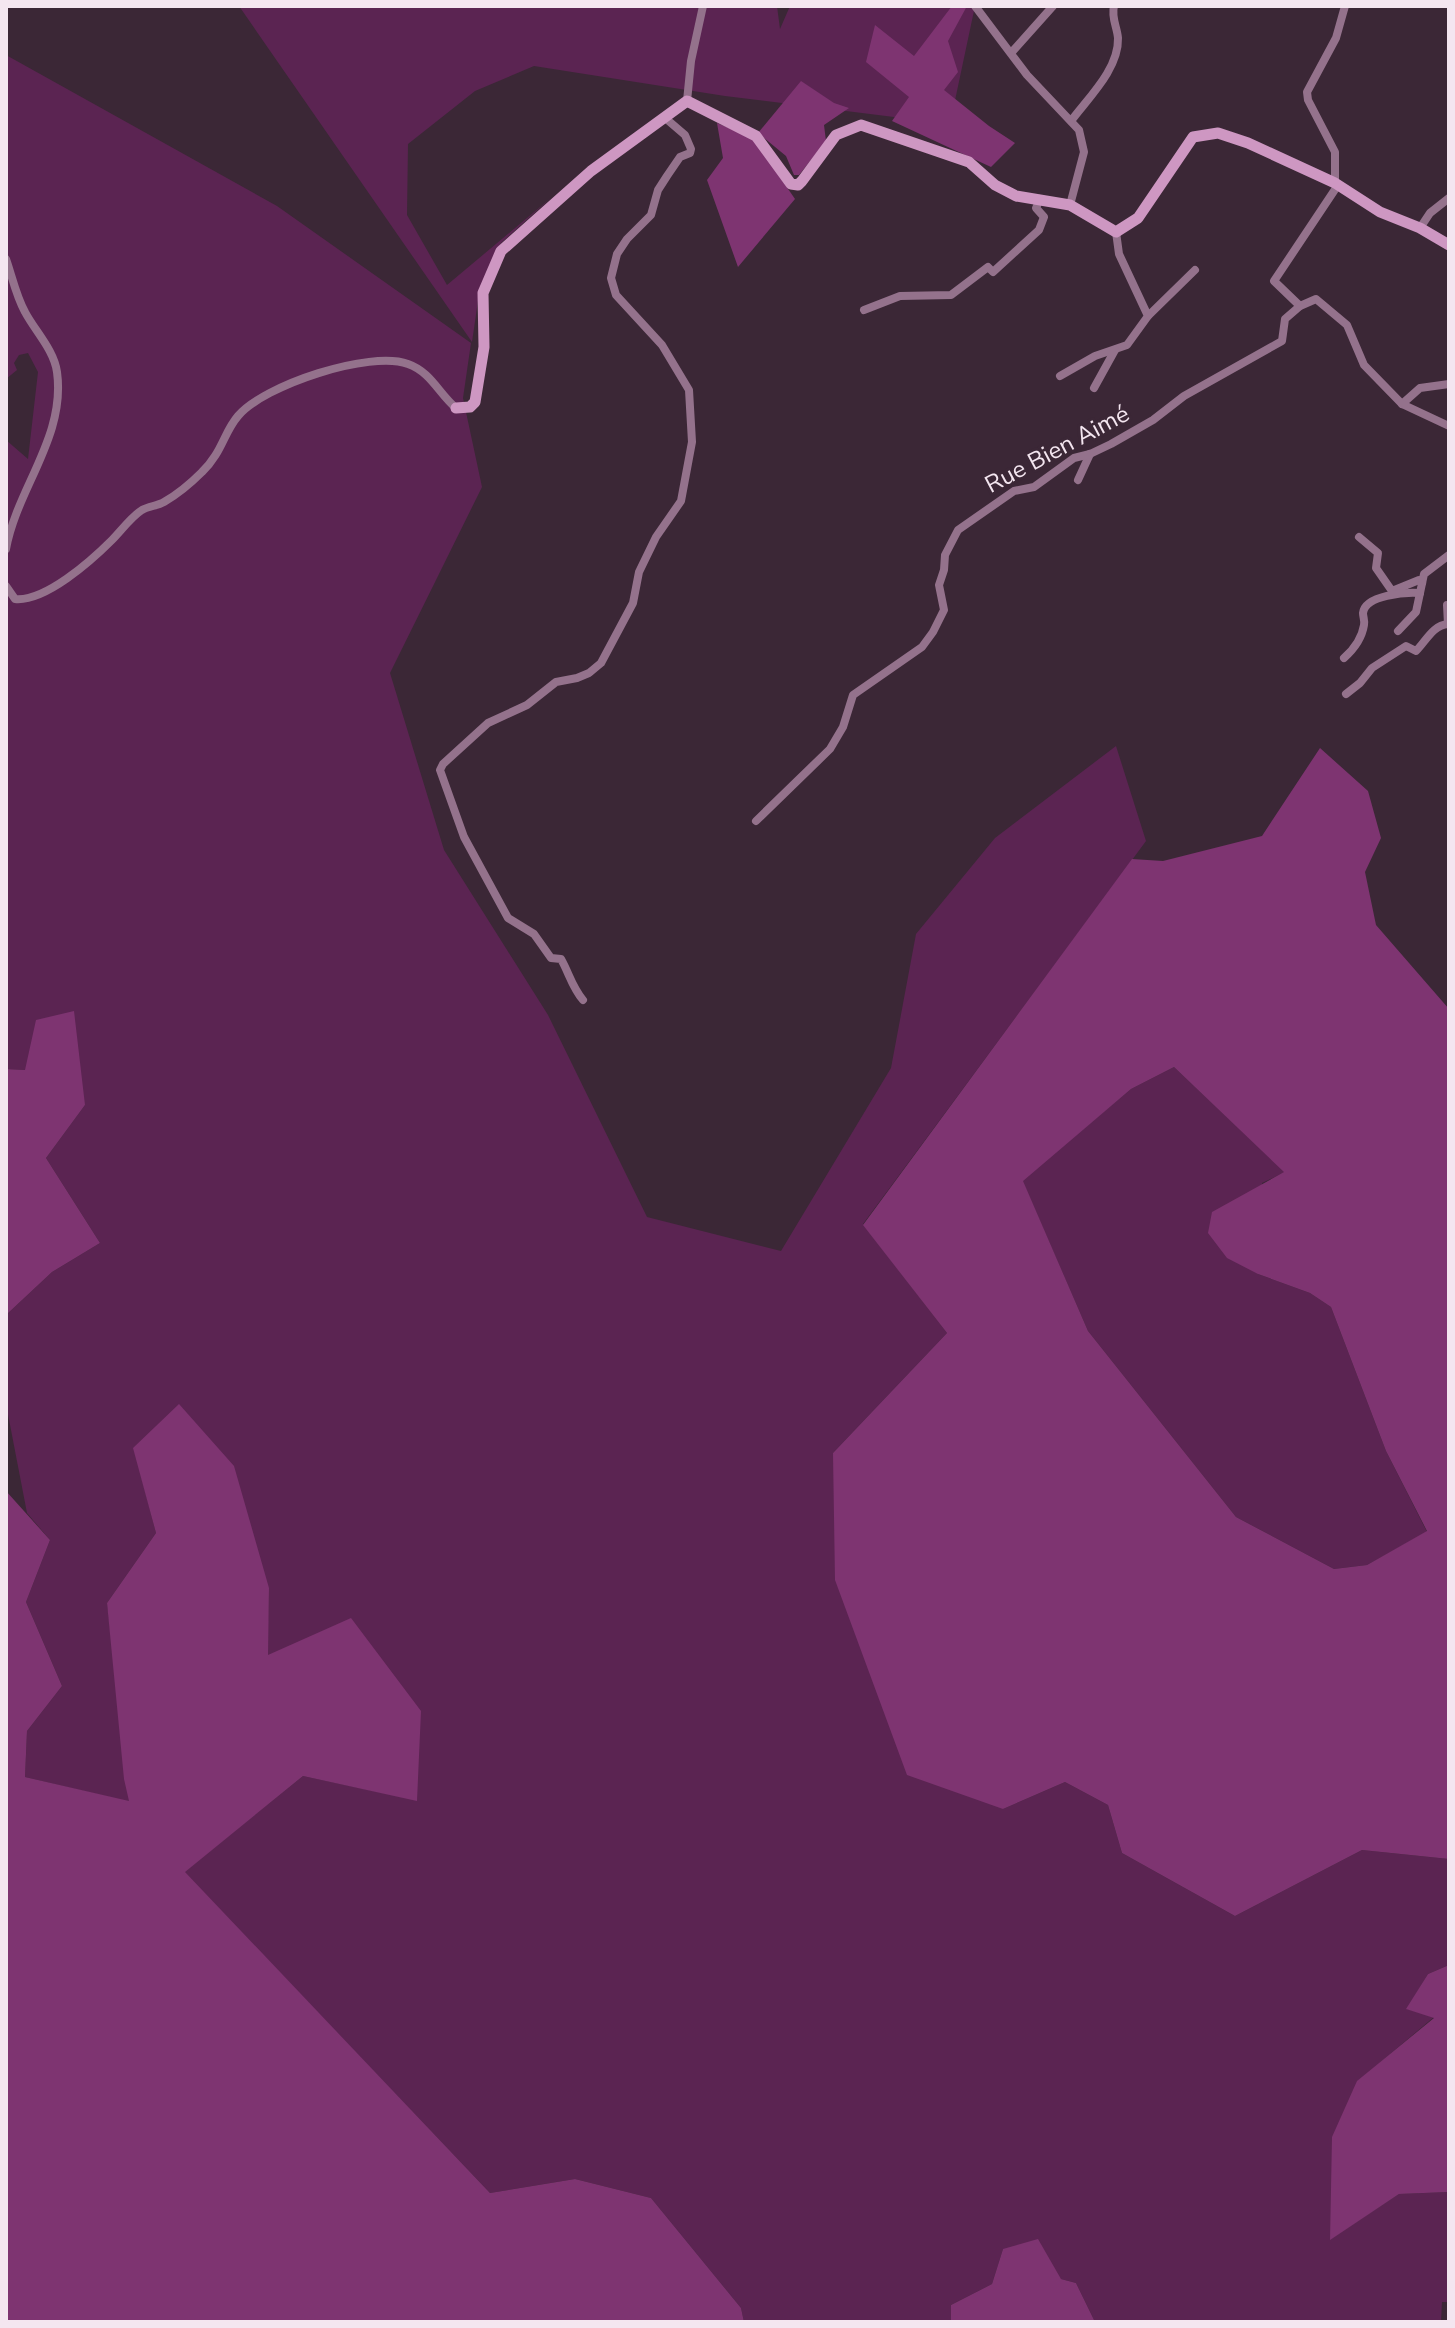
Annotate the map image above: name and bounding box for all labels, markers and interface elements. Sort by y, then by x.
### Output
street label: Rue Bien Aimé [979,398,1135,500]

